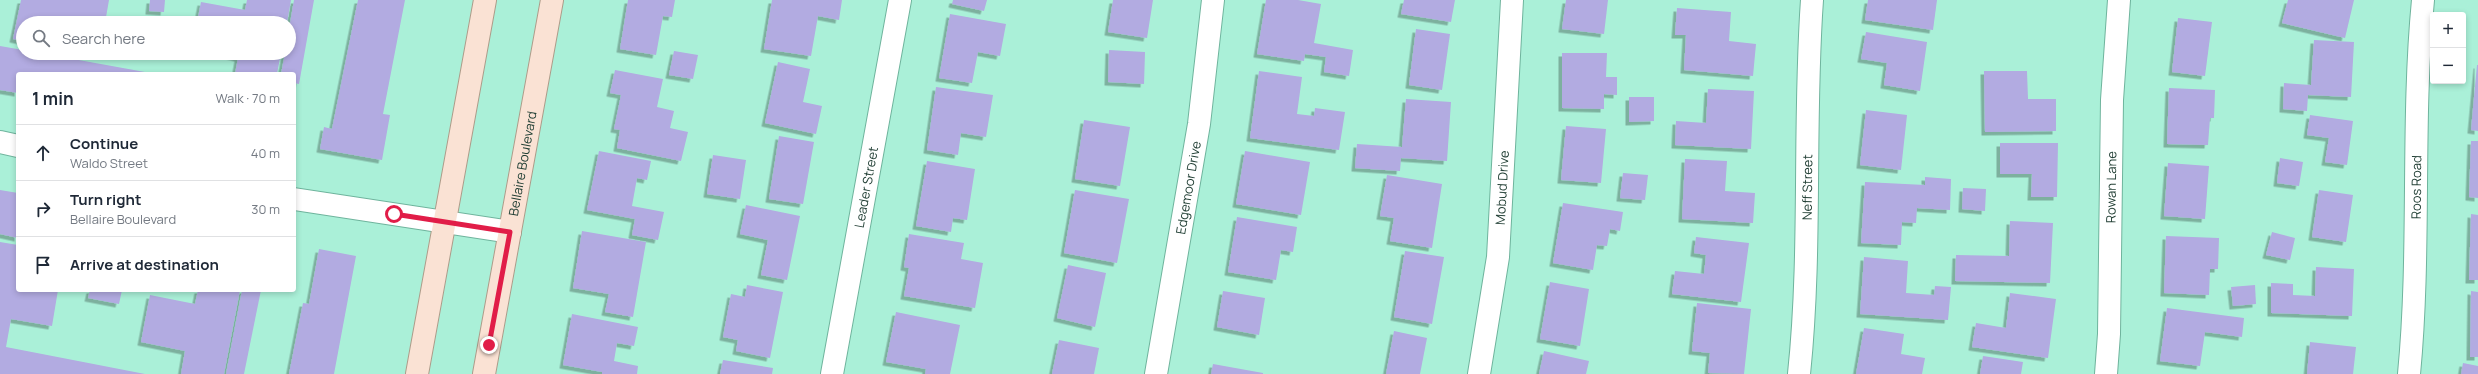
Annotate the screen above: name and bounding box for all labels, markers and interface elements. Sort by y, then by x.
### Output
map controls [2430,12,2466,84]
button: + [2430,12,2466,48]
search box [16,16,296,60]
icon: search [30,27,52,49]
text: Search here [62,28,145,49]
button: − [2430,48,2466,84]
text: 1 min [32,87,74,110]
text: Walk · 70 m [215,89,280,107]
street label: Bellaire Boulevard [504,110,541,217]
text: Continue [70,133,138,154]
street label: Edgemoor Drive [1171,139,1205,236]
icon: ahead [32,142,54,164]
text: 40 m [251,144,280,162]
street label: Leader Street [850,145,882,229]
street label: Mobud Drive [1491,149,1513,225]
street label: Rowan Lane [2101,151,2120,223]
text: Waldo Street [70,154,148,172]
street label: Neff Street [1798,154,1816,220]
street label: Roos Road [2407,155,2425,219]
text: Turn right [70,189,141,210]
icon: right [32,198,54,220]
text: 30 m [251,200,280,218]
route start [385,205,403,223]
text: Bellaire Boulevard [70,210,176,228]
icon: arrive [32,254,54,276]
text: Arrive at destination [70,254,219,275]
route end [480,336,498,354]

